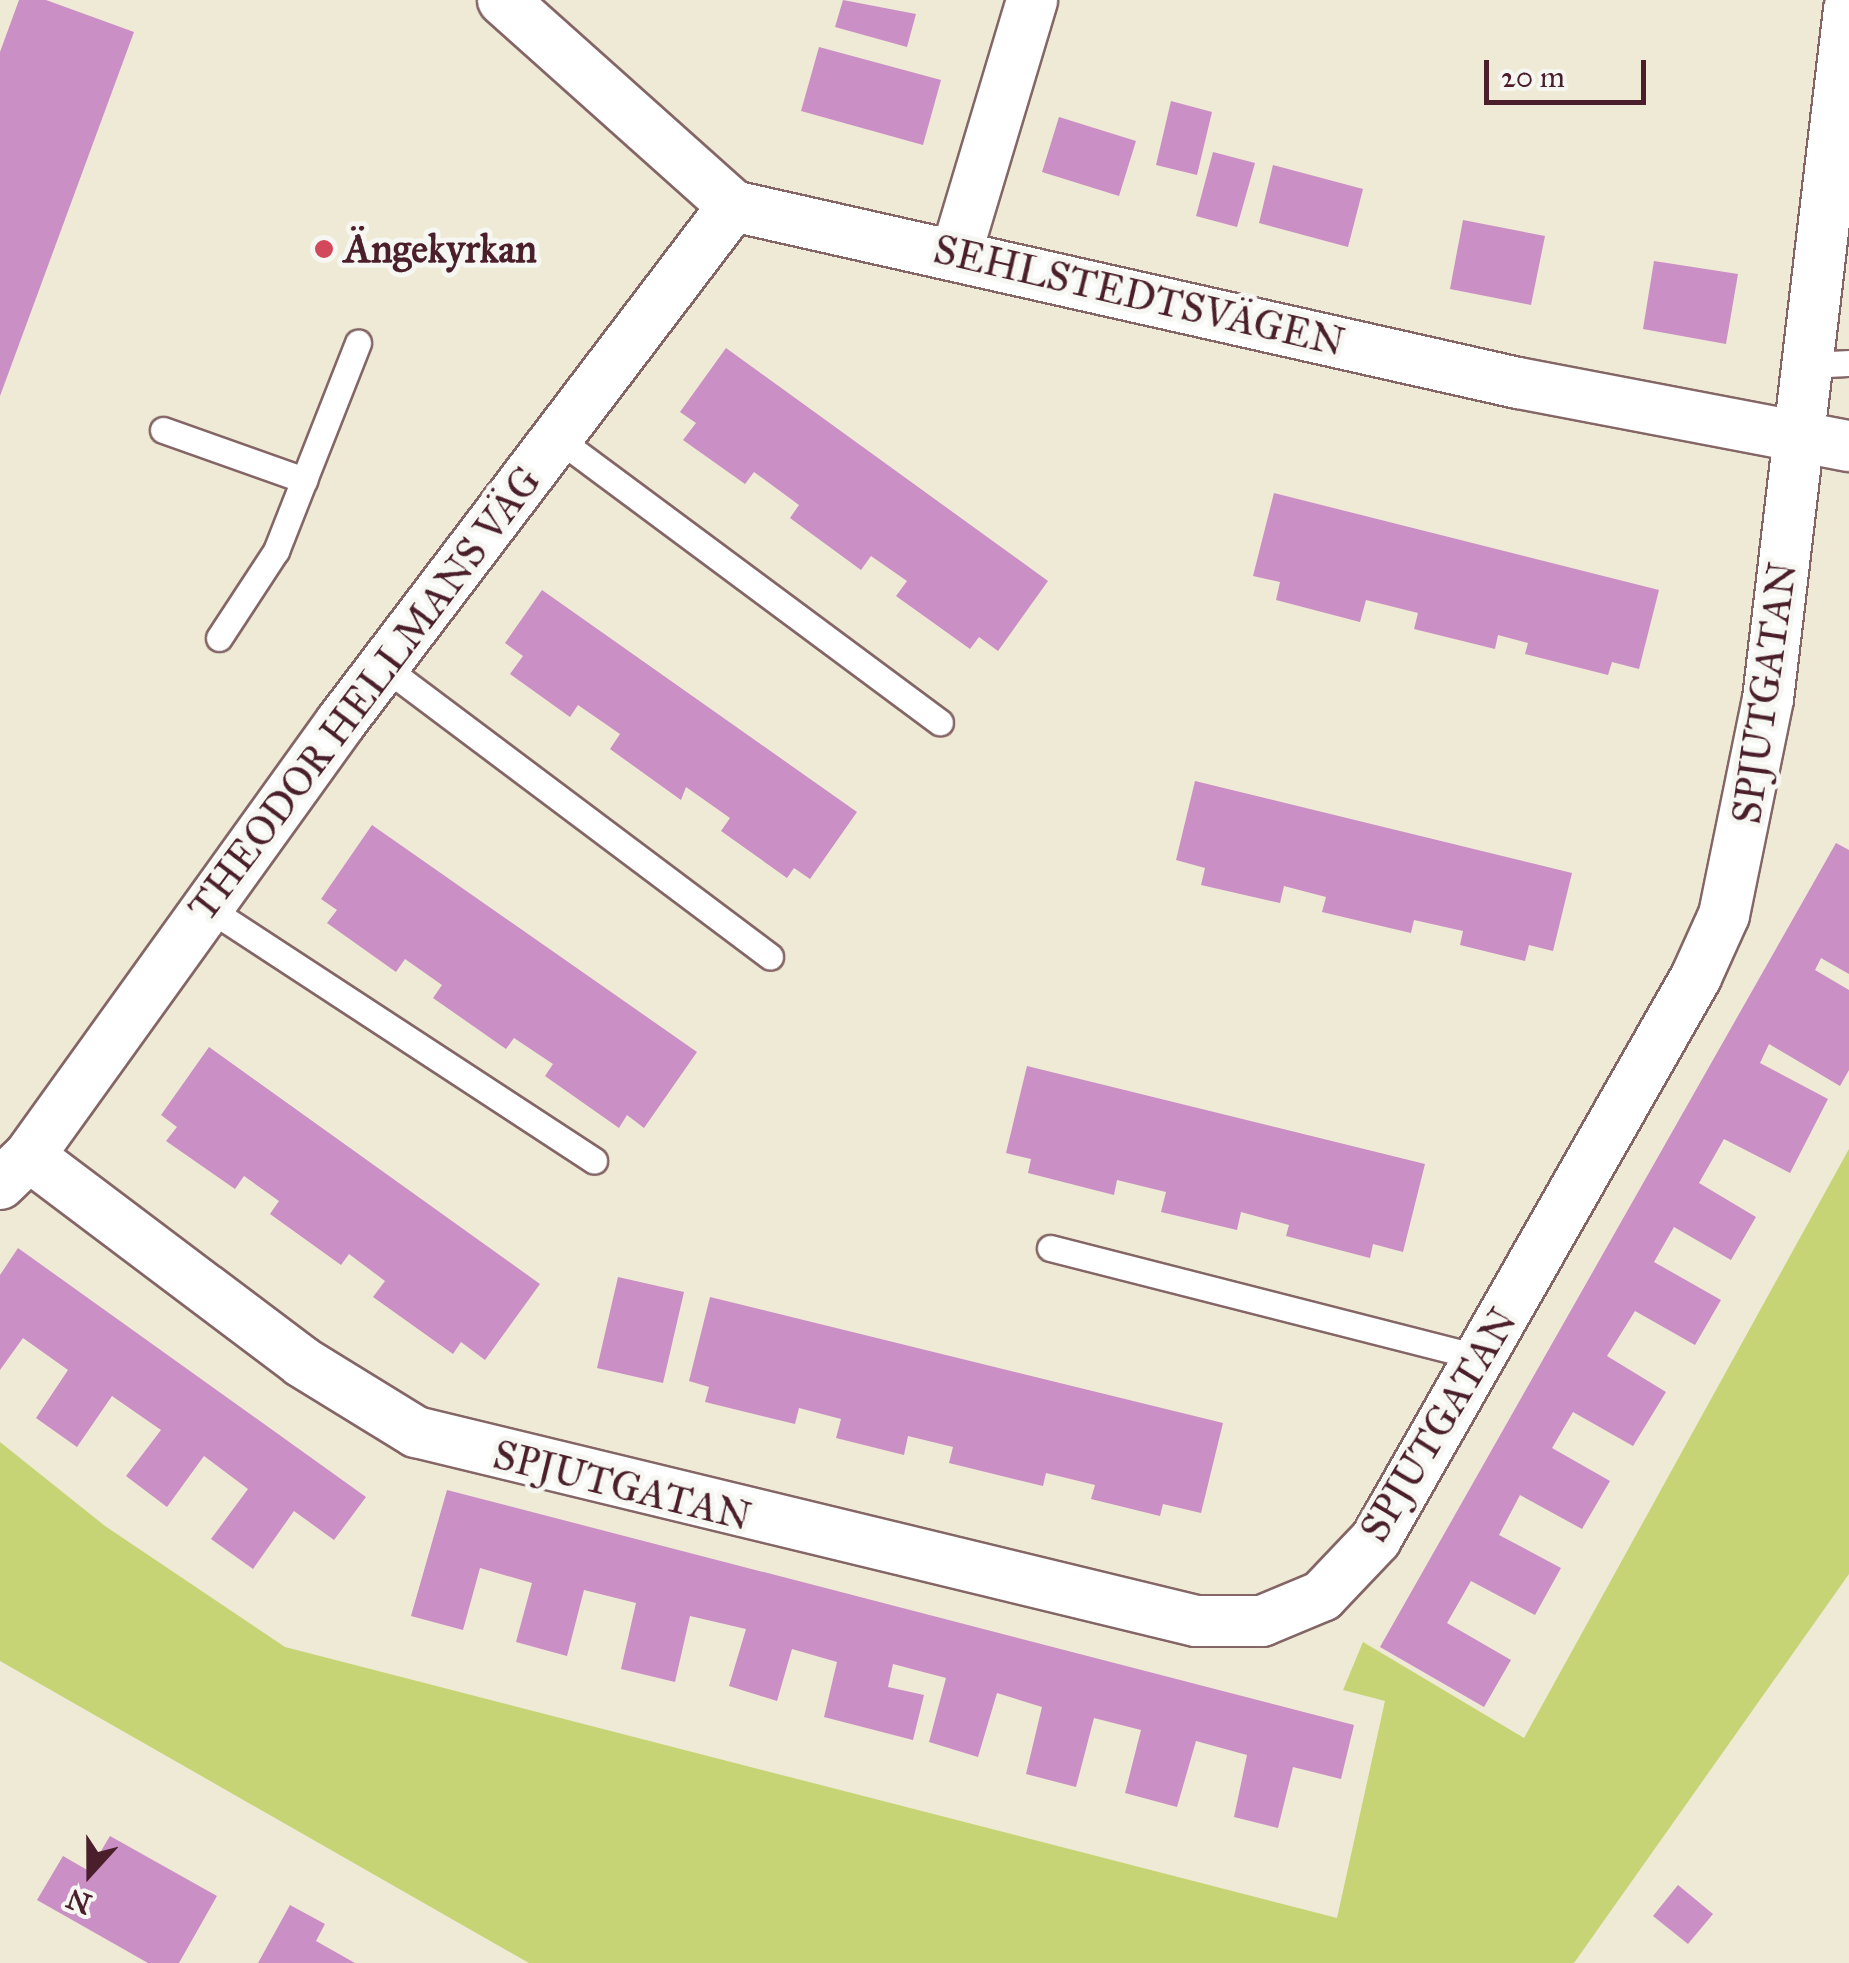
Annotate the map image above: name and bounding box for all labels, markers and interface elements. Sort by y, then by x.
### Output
scale bar [1489,40,1652,102]
text: 20 m [1501,59,1565,95]
place label: Ängekyrkan [344,225,537,273]
street label: SEHLSTEDTSVÄGEN [929,225,1349,367]
marker: Ängekyrkan [313,238,335,260]
street label: THEODOR HELLMANS VÄG [179,458,551,930]
street label: SPJUTGATAN [1723,559,1807,827]
street label: SPJUTGATAN [1351,1300,1527,1550]
street label: SPJUTGATAN [488,1431,756,1541]
north arrow [40,1823,140,1923]
text: N [62,1881,96,1922]

